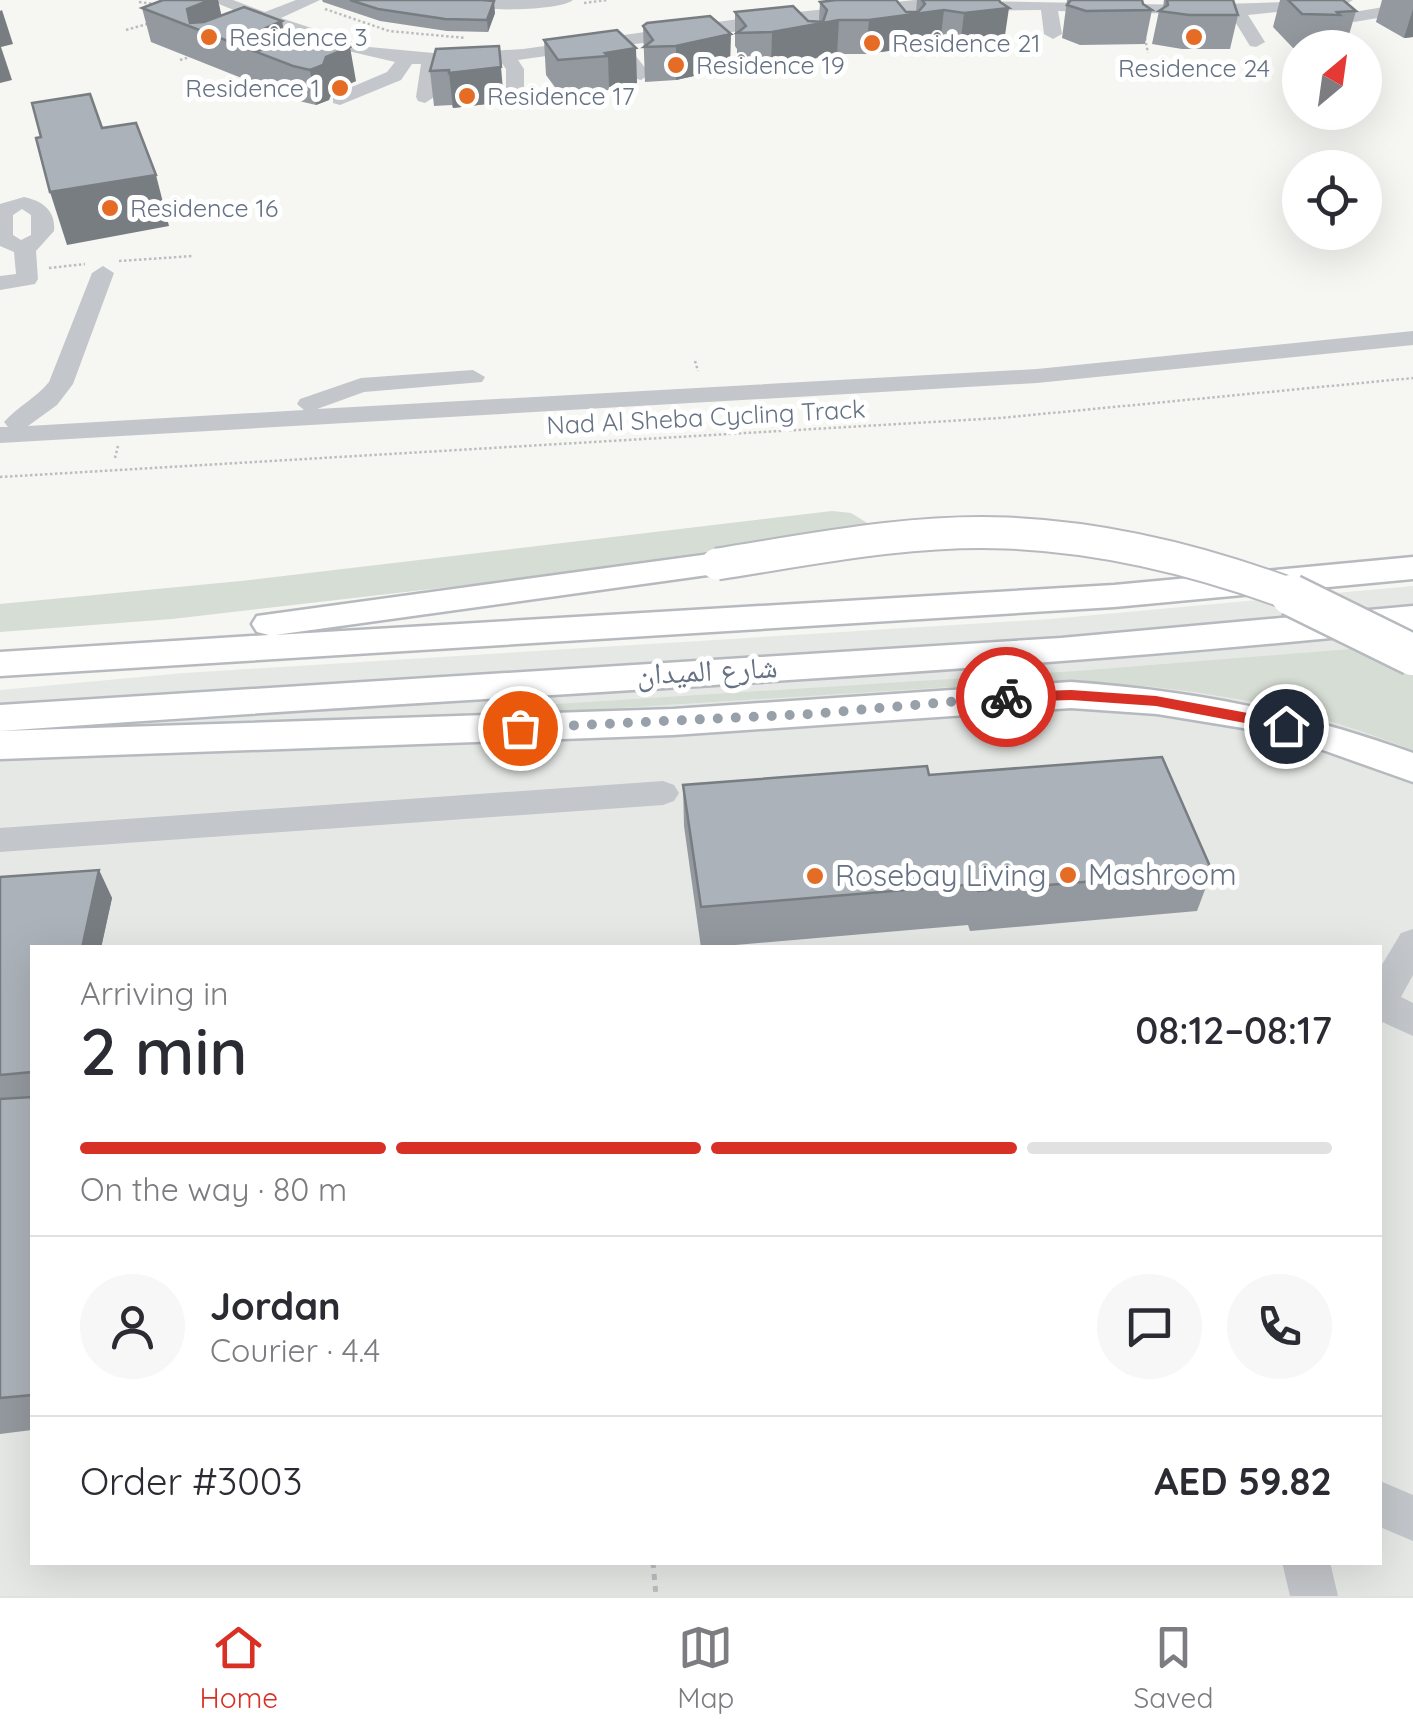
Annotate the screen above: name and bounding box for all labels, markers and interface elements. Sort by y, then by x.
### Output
place label: Residence 3 [229,21,368,52]
marker: Residence 3 [198,26,220,48]
marker: Residence 24 [1183,26,1205,48]
place label: Residence 21 [892,27,1041,58]
north arrow [1282,30,1382,130]
map controls [1282,30,1382,250]
marker: Residence 21 [861,32,883,54]
place label: Residence 19 [696,49,845,80]
place label: Residence 24 [1118,52,1270,83]
marker: Residence 19 [665,54,687,76]
place label: Residence 1 [185,72,320,103]
marker: Residence 1 [329,77,351,99]
place label: Residence 17 [487,80,635,111]
marker: Residence 17 [456,85,478,107]
button: locate [1282,150,1382,250]
place label: Residence 16 [130,192,278,223]
marker: Residence 16 [99,197,121,219]
street label: Nad Al Sheba Cycling Track [546,393,866,440]
street label: شارع الميدان [636,647,778,694]
courier [956,647,1056,747]
icon: bike [979,670,1034,725]
pin [1244,684,1329,769]
pin [478,686,563,771]
icon: home [1259,699,1314,754]
icon: bag [493,701,548,756]
place label: Mashroom [1088,855,1237,893]
place label: Rosebay Living [835,856,1046,894]
marker: Mashroom [1057,864,1079,886]
marker: Rosebay Living [804,865,826,887]
text: Arriving in [80,973,229,1013]
text: 08:12–08:17 [1135,1006,1332,1054]
text: 2 min [80,1010,248,1091]
text: On the way · 80 m [80,1169,347,1209]
button: person [80,1274,185,1379]
button: chat [1097,1274,1202,1379]
button: phone [1227,1274,1332,1379]
text: Jordan [210,1282,341,1330]
text: Courier · 4.4 [210,1330,380,1370]
text: Order #3003 [80,1457,302,1505]
text: AED 59.82 [1154,1457,1332,1505]
tab: Home [200,1620,278,1715]
tab: Map [677,1620,734,1715]
tab: Saved [1134,1620,1213,1715]

